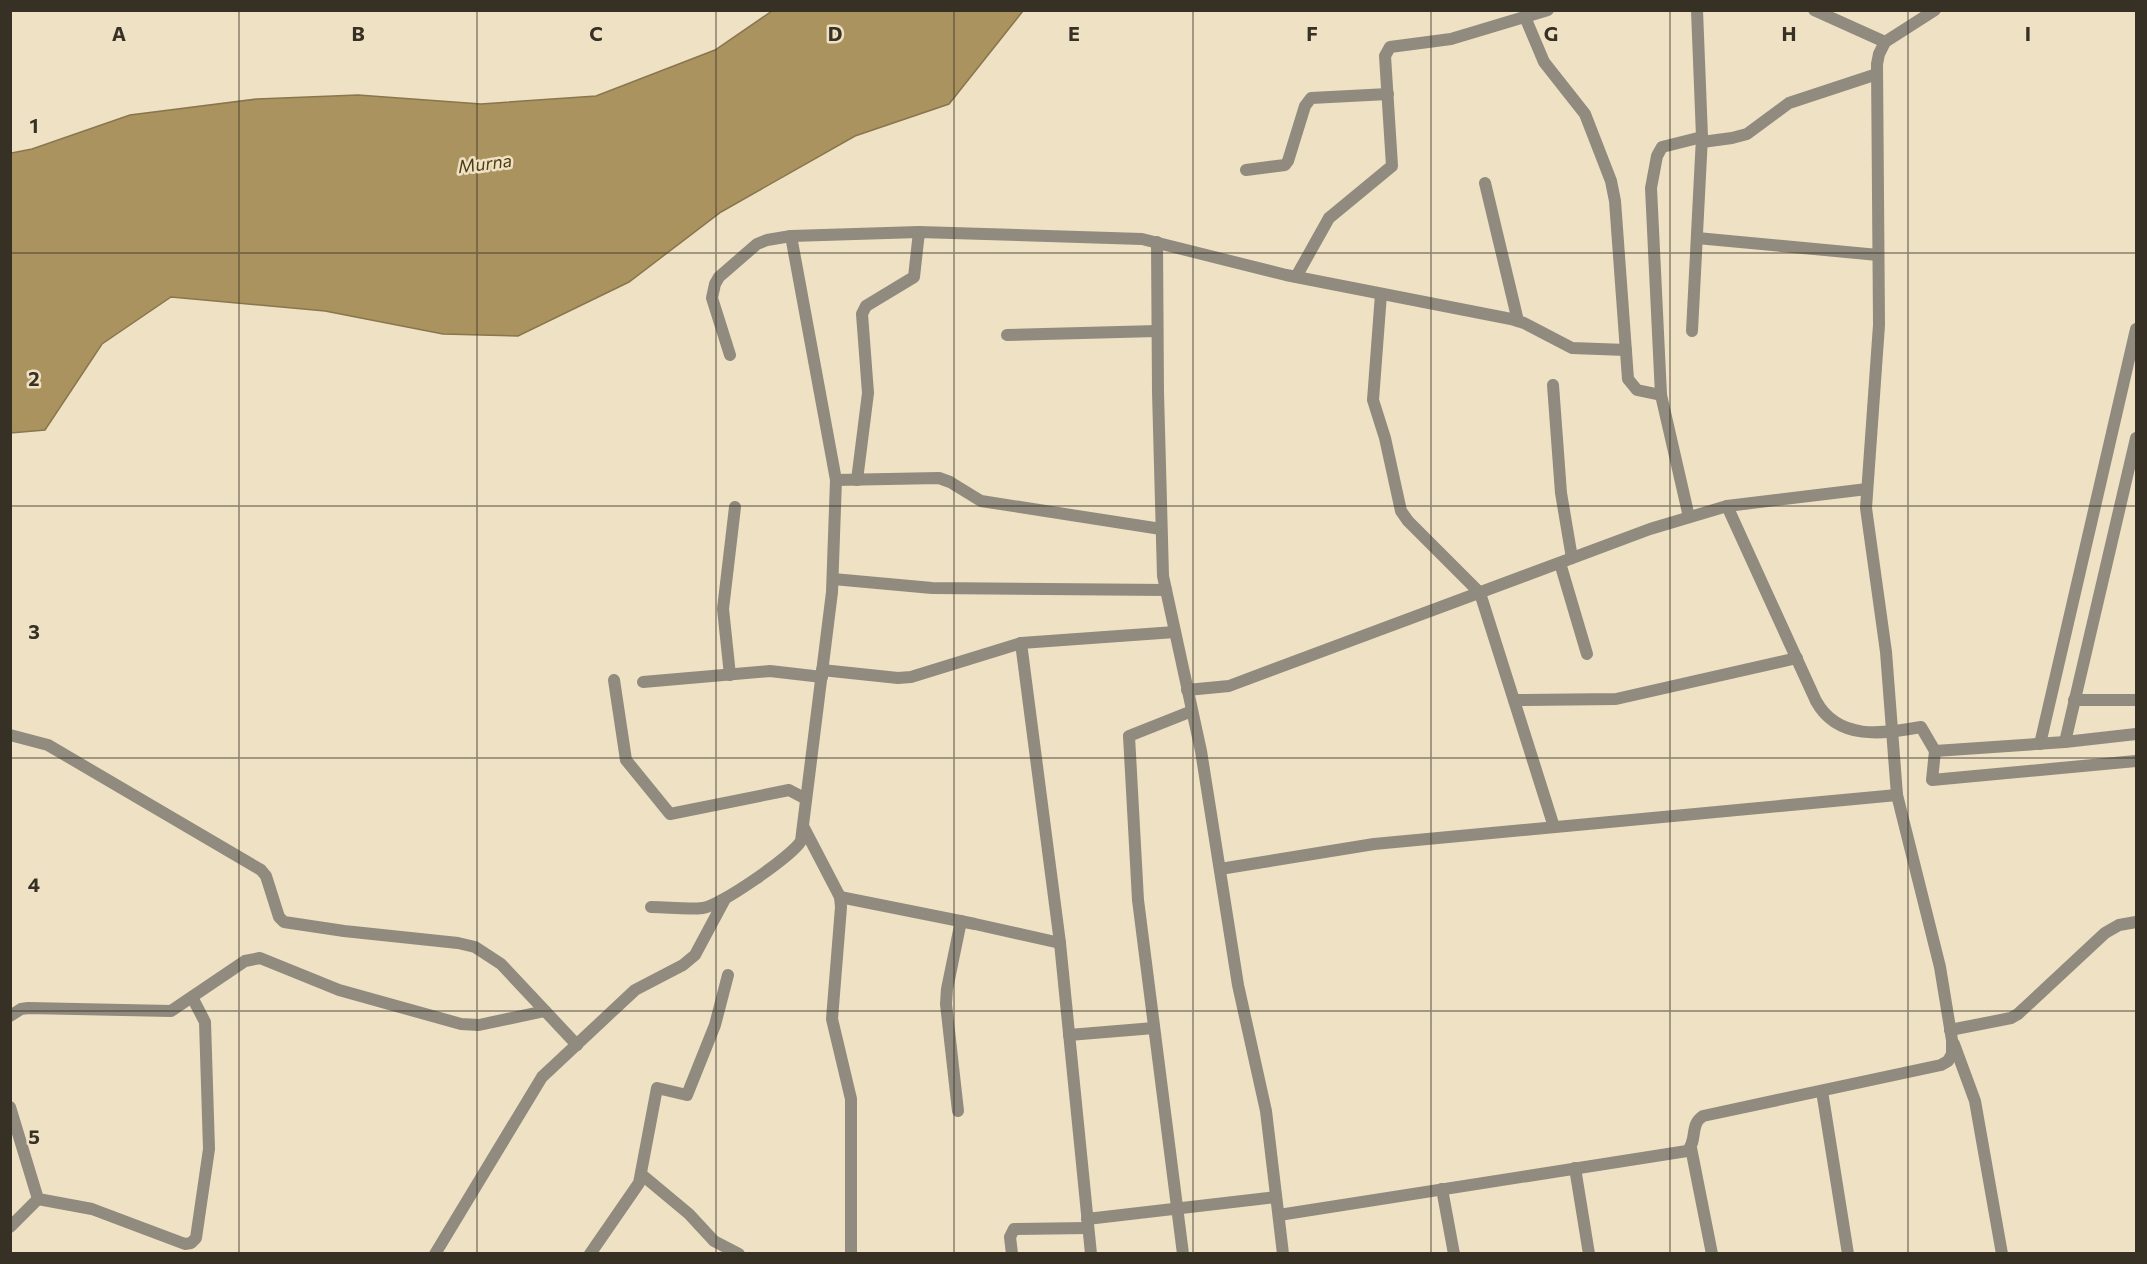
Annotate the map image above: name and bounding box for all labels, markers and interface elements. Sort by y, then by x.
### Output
text: A [112,21,126,45]
text: B [351,21,365,45]
text: C [589,21,603,45]
text: D [828,21,842,45]
text: E [1068,21,1080,45]
text: F [1306,21,1318,45]
text: G [1544,21,1558,45]
text: H [1782,21,1797,45]
text: I [2025,21,2031,45]
text: 1 [29,113,39,137]
water label: Murna [457,149,513,177]
text: 2 [28,366,40,390]
text: 3 [28,619,40,643]
text: 4 [28,872,40,896]
text: 5 [28,1124,40,1148]

